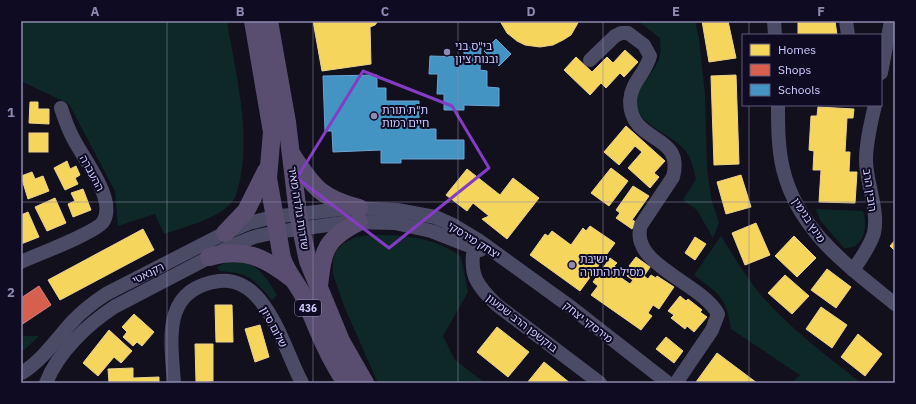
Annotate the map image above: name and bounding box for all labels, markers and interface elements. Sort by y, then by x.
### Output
text: A [91,3,100,20]
text: B [236,3,245,20]
text: C [381,3,390,20]
text: D [526,3,536,20]
text: E [672,3,680,20]
text: F [817,3,825,20]
legend [742,34,882,106]
place label: בי"ס בני ובנות ציון [455,39,498,66]
text: Homes [778,42,816,57]
marker: בי"ס בני ובנות ציון [442,47,452,57]
text: Shops [778,62,811,77]
text: Schools [778,82,821,97]
place label: ת"ת תורת חיים רמות [382,103,429,130]
text: 1 [7,104,15,121]
marker: ת"ת תורת חיים רמות [369,111,379,121]
street label: ההעברה [77,153,107,194]
street label: שדרות גולדה מאיר [286,165,312,251]
street label: רובין הרב [860,168,880,212]
street label: מינץ בנימין [789,195,829,245]
street label: יצחק מירסקי [445,218,503,262]
place label: ישיבת מסילת התורה [580,252,643,279]
street label: רקנאטי [130,259,166,287]
marker: ישיבת מסילת התורה [567,260,577,270]
text: 2 [7,284,15,301]
street label: בוקשפן הרב שמעון [483,291,561,355]
street label: מירסקי יצחק [560,298,616,346]
road number: 436 [295,300,321,316]
street label: שלום סיון [257,304,291,350]

